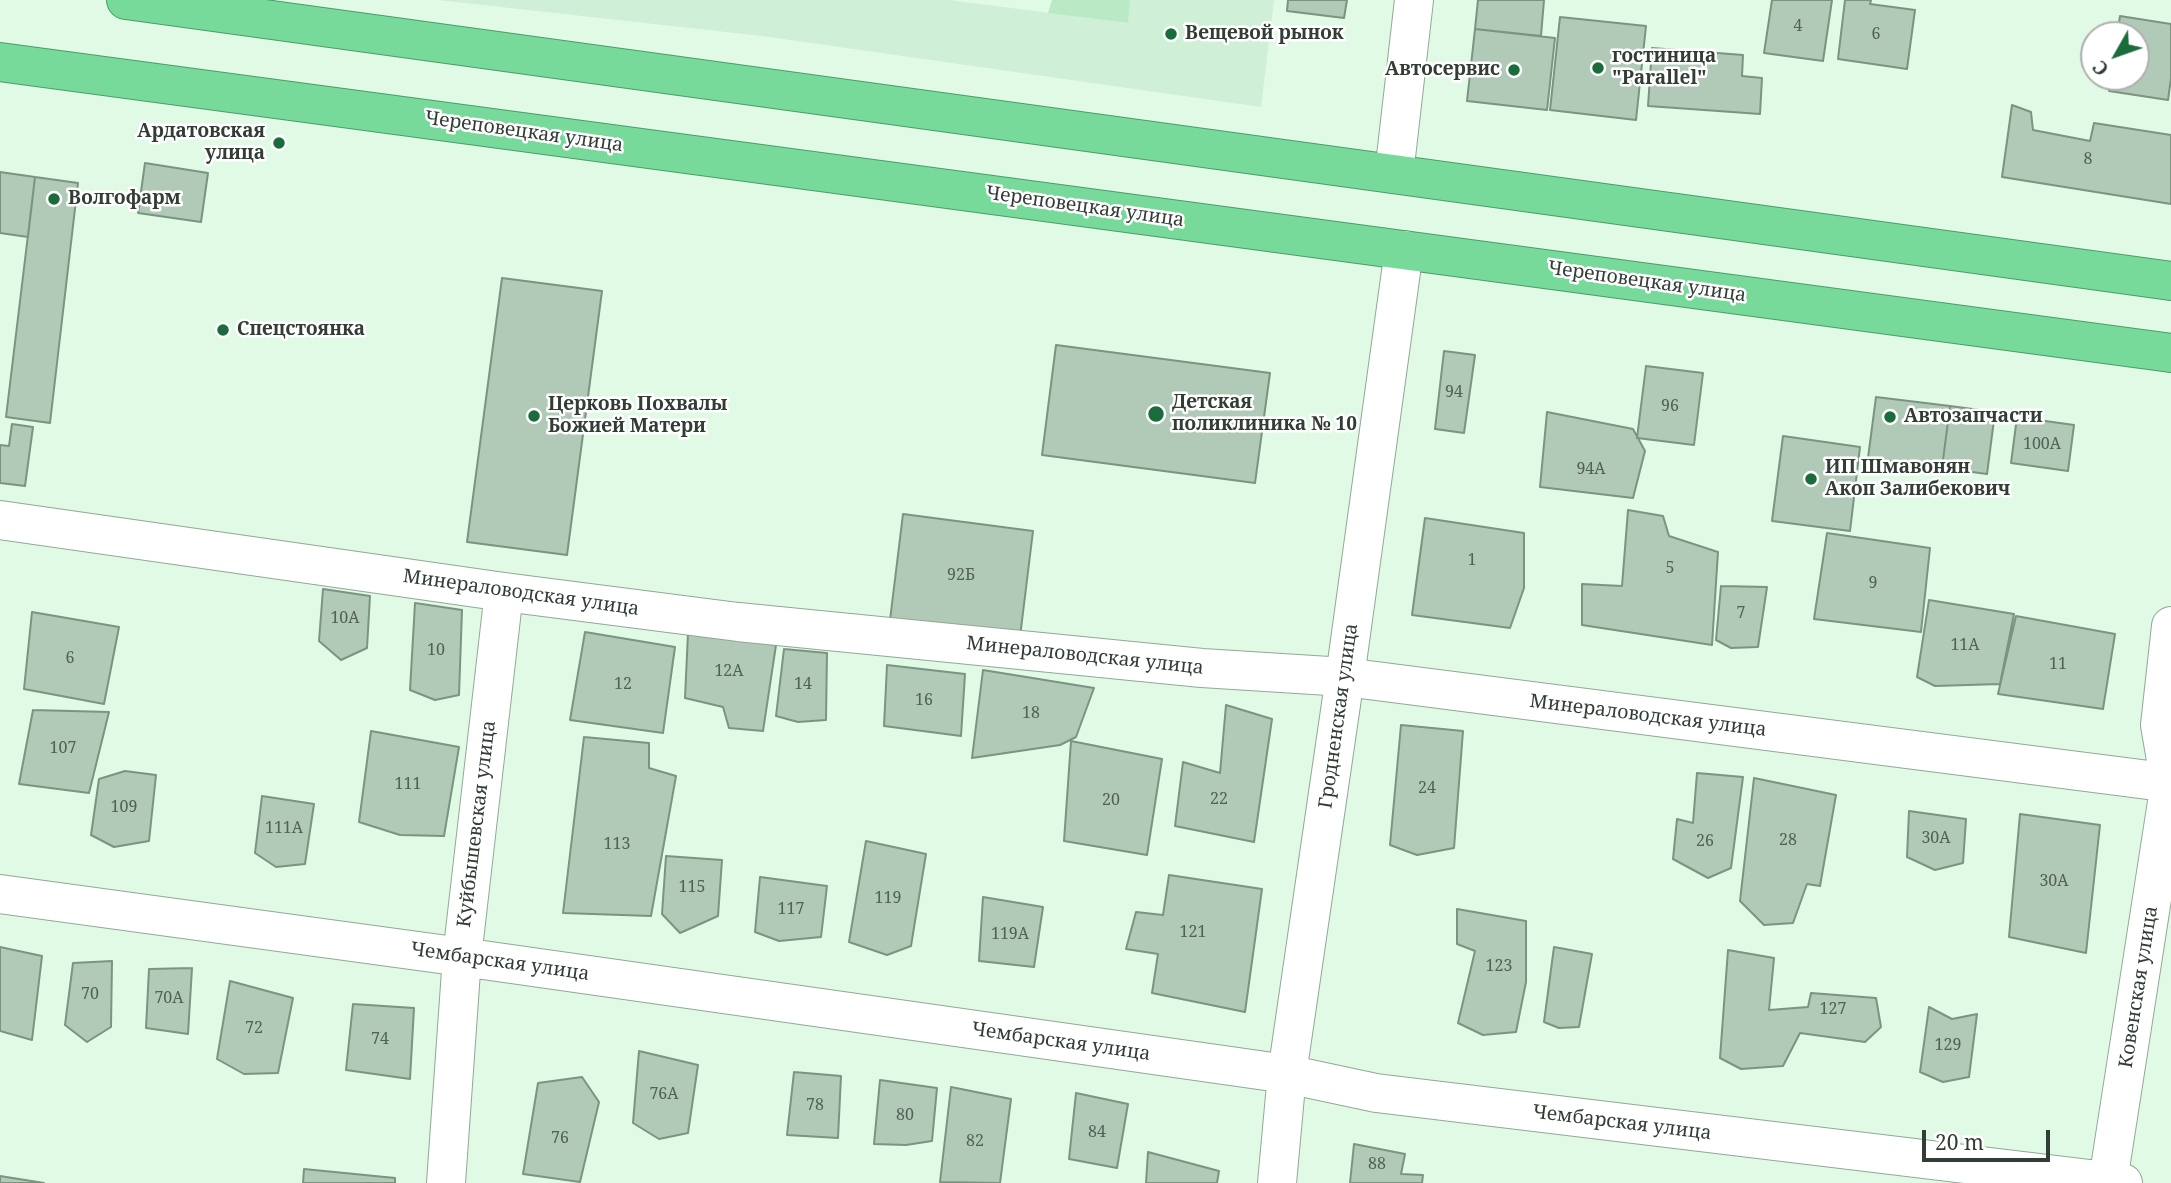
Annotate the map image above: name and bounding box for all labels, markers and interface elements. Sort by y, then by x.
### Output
house number: 4 [1794,16,1802,36]
north arrow [2080,21,2150,91]
place label: Вещевой рынок [1185,23,1344,45]
house number: 6 [1872,24,1880,44]
marker: Вещевой рынок [1163,26,1179,42]
place label: гостиница "Parallel" [1612,46,1716,90]
text: С [2086,55,2114,81]
place label: Автосервис [1385,59,1500,81]
marker: гостиница "Parallel" [1590,60,1606,76]
marker: Автосервис [1506,62,1522,78]
street label: Череповецкая улица [423,107,625,157]
place label: Ардатовская улица [137,121,265,165]
marker: Ардатовская улица [271,135,287,151]
house number: 8 [2084,149,2092,169]
street label: Череповецкая улица [984,182,1186,232]
place label: Волгофарм [68,188,181,210]
marker: Волгофарм [46,191,62,207]
street label: Череповецкая улица [1546,257,1748,307]
place label: Спецстоянка [237,319,365,341]
marker: Спецстоянка [215,322,231,338]
house number: 94 [1445,382,1463,402]
place label: Детская поликлиника № 10 [1172,392,1357,436]
place label: Церковь Похвалы Божией Матери [548,394,727,438]
house number: 96 [1661,396,1679,416]
marker: Детская поликлиника № 10 [1146,404,1166,424]
place label: Автозапчасти [1904,406,2043,428]
marker: Церковь Похвалы Божией Матери [526,408,542,424]
marker: Автозапчасти [1882,409,1898,425]
house number: 100А [2023,434,2061,454]
place label: ИП Шмавонян Акоп Залибекович [1825,457,2010,501]
house number: 94А [1576,459,1606,479]
marker: ИП Шмавонян Акоп Залибекович [1803,471,1819,487]
house number: 1 [1468,550,1476,570]
house number: 5 [1666,558,1674,578]
street label: Минераловодская улица [401,565,641,621]
house number: 92Б [947,565,975,585]
house number: 9 [1869,573,1877,593]
house number: 7 [1737,603,1745,623]
house number: 10А [330,608,360,628]
street label: Гродненская улица [1315,622,1363,810]
street label: Минераловодская улица [965,632,1205,680]
house number: 11А [1950,635,1980,655]
house number: 10 [427,640,445,660]
house number: 6 [66,648,74,668]
house number: 11 [2049,654,2067,674]
house number: 12А [714,661,744,681]
house number: 12 [614,674,632,694]
house number: 14 [794,674,812,694]
house number: 16 [915,690,933,710]
street label: Минераловодская улица [1528,690,1768,742]
house number: 18 [1022,703,1040,723]
street label: Куйбышевская улица [453,719,501,929]
house number: 107 [50,738,76,758]
house number: 111 [395,774,421,794]
house number: 24 [1418,778,1436,798]
house number: 22 [1210,789,1228,809]
house number: 20 [1102,790,1120,810]
house number: 109 [111,797,137,817]
house number: 111А [265,818,303,838]
house number: 30А [1921,828,1951,848]
house number: 28 [1779,830,1797,850]
house number: 26 [1696,831,1714,851]
house number: 113 [604,834,630,854]
house number: 30А [2039,871,2069,891]
house number: 115 [679,877,705,897]
house number: 119 [875,888,901,908]
house number: 117 [778,899,804,919]
street label: Ковенская улица [2115,904,2163,1070]
house number: 121 [1180,922,1206,942]
house number: 119А [991,924,1029,944]
street label: Чембарская улица [409,938,591,986]
house number: 123 [1486,956,1512,976]
house number: 70 [81,984,99,1004]
house number: 70А [154,988,184,1008]
house number: 127 [1820,999,1846,1019]
house number: 72 [245,1018,263,1038]
street label: Чембарская улица [970,1018,1152,1066]
house number: 74 [371,1029,389,1049]
house number: 129 [1935,1035,1961,1055]
house number: 76А [649,1084,679,1104]
house number: 78 [806,1095,824,1115]
street label: Чембарская улица [1531,1101,1713,1145]
house number: 80 [896,1105,914,1125]
scale bar [1926,1116,2054,1160]
house number: 84 [1088,1122,1106,1142]
house number: 76 [551,1128,569,1148]
text: 20 m [1935,1128,1984,1156]
house number: 82 [966,1131,984,1151]
house number: 88 [1368,1154,1386,1174]

